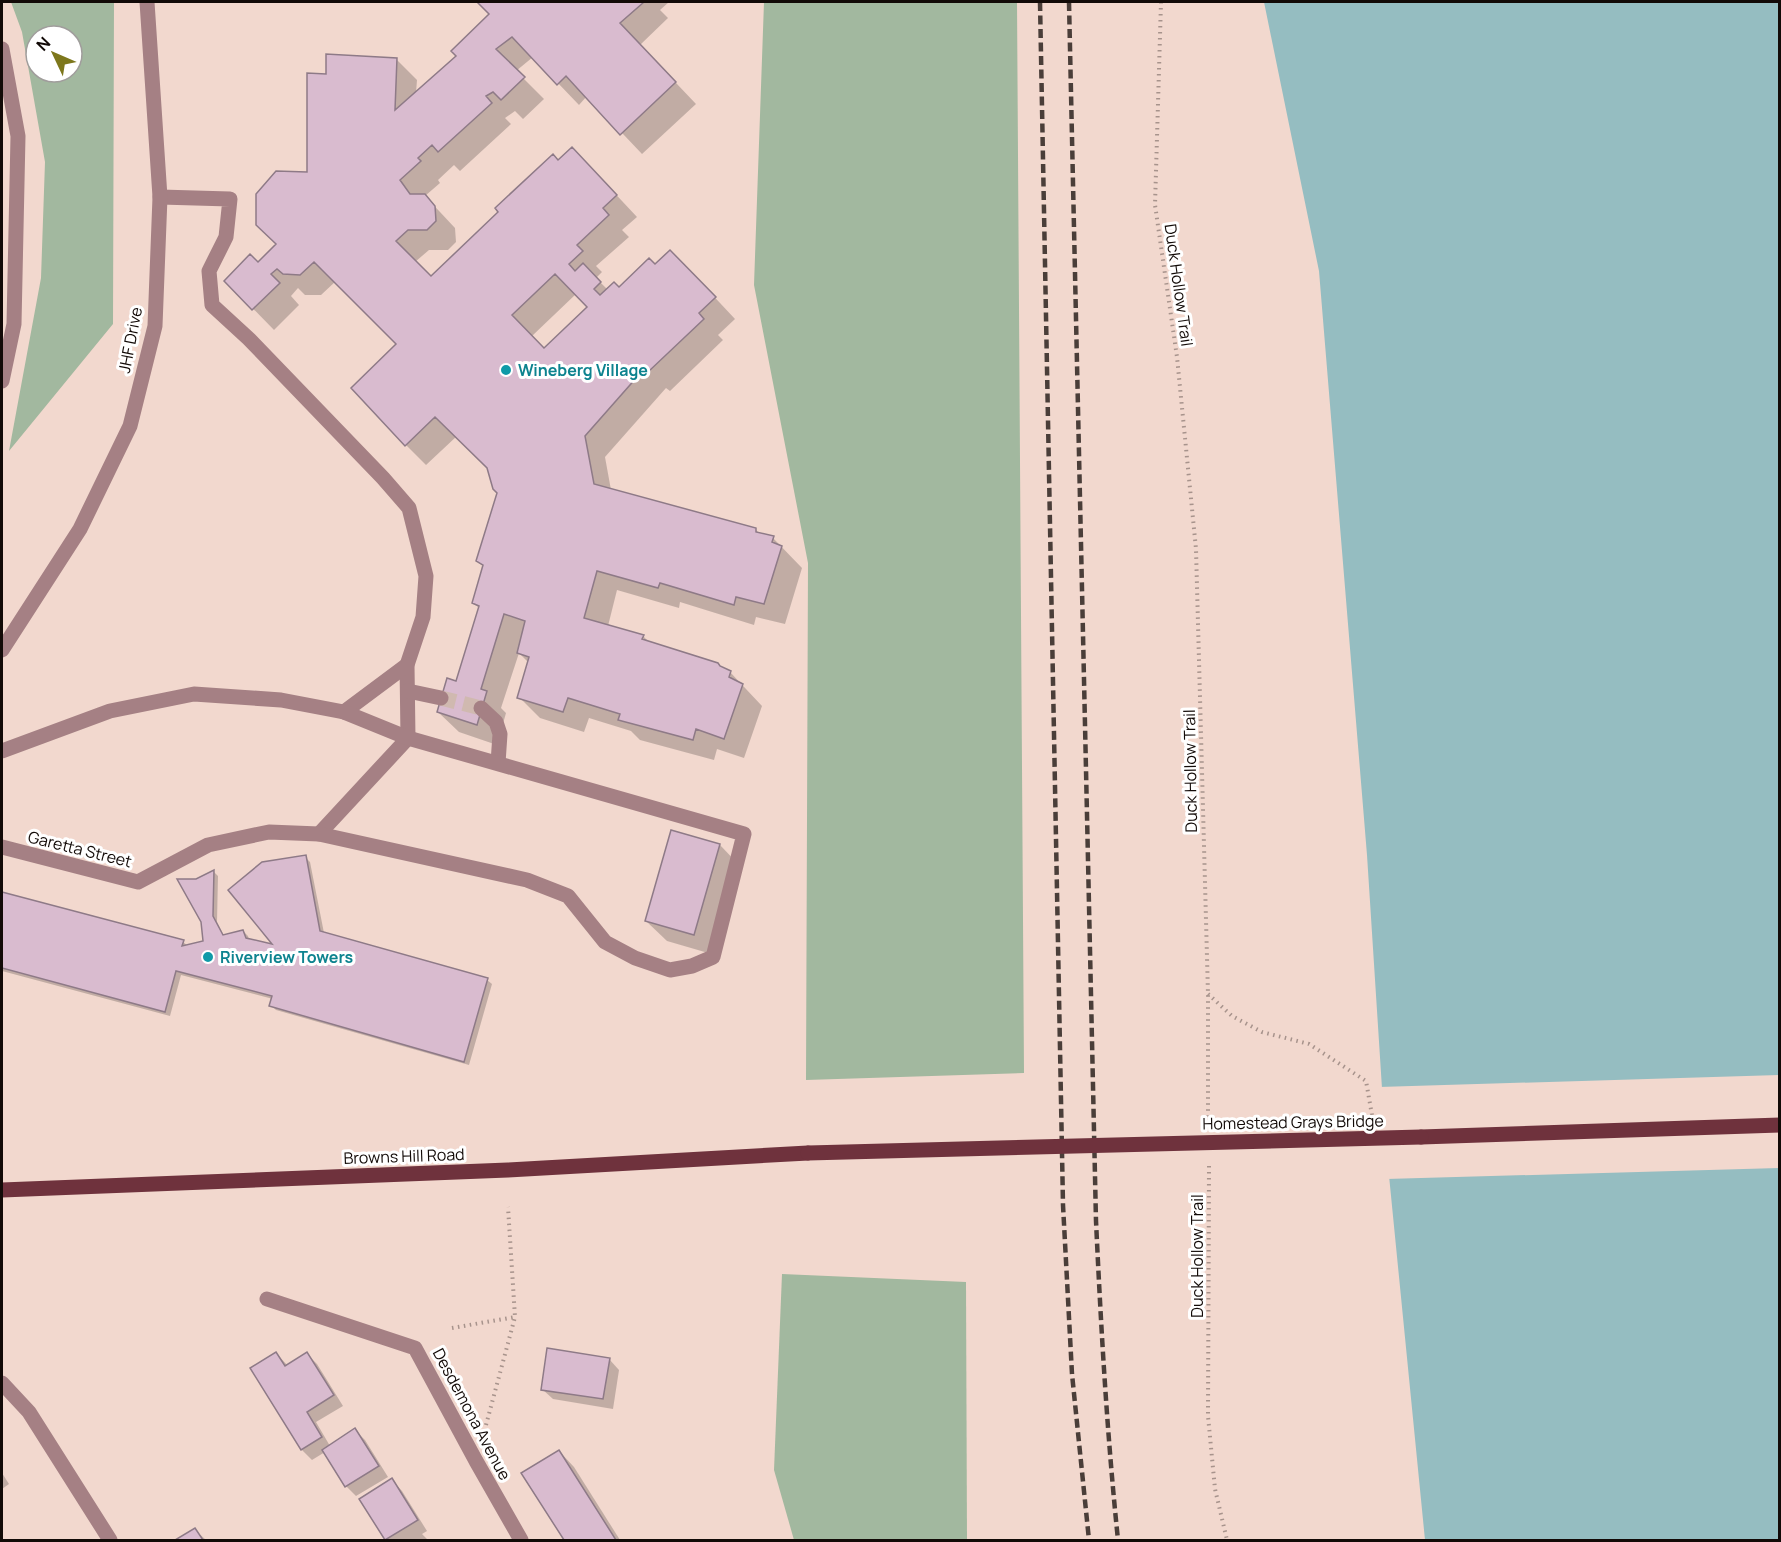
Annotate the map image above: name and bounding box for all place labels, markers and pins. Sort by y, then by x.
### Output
place label: Wineberg Village [518,359,648,381]
marker: Wineberg Village [499,363,513,377]
place label: Riverview Towers [220,946,353,968]
marker: Riverview Towers [201,950,215,964]

